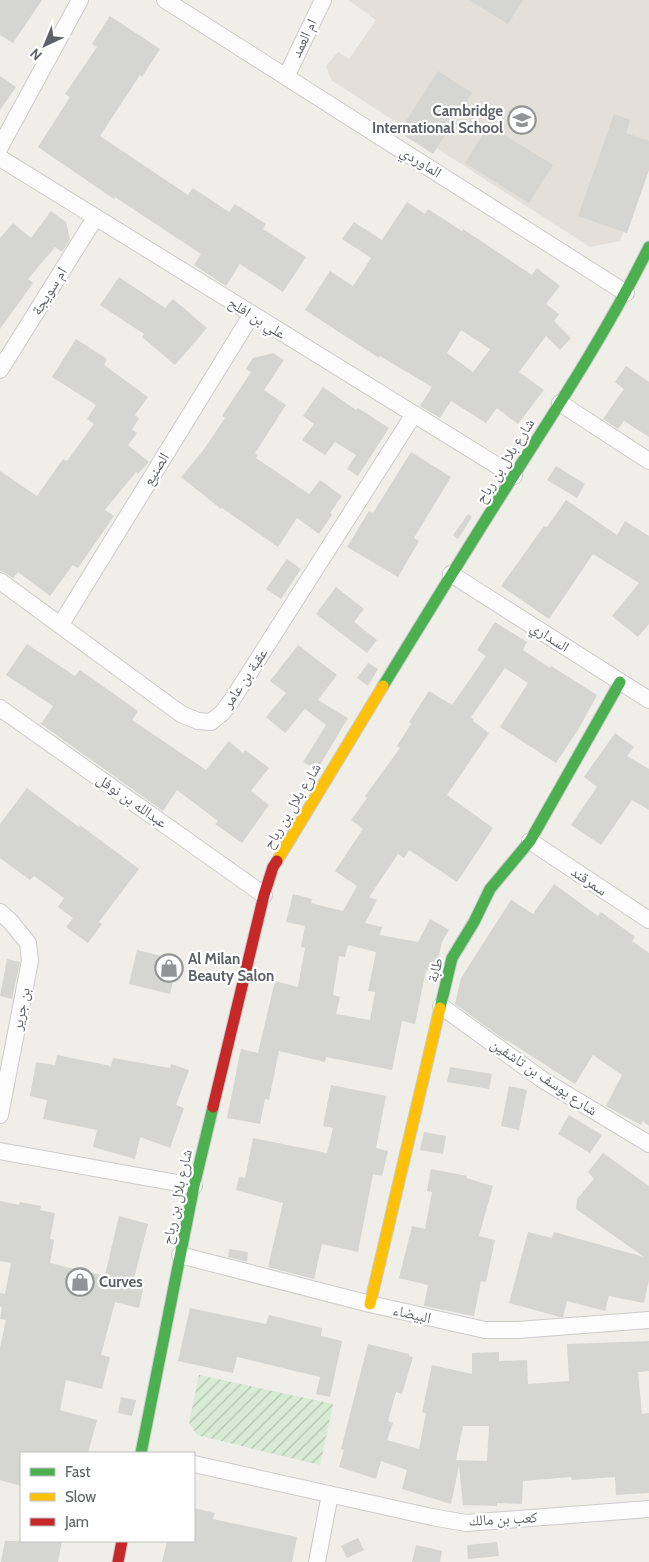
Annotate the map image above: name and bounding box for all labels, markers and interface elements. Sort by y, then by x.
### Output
street label: ام العمد [287,16,322,61]
north arrow [20,20,70,70]
text: N [26,44,46,64]
place label: Cambridge International School [372,102,503,137]
school or university icon: Cambridge International School [507,105,537,135]
street label: الماوردي [396,142,445,184]
street label: ام سويجة [27,264,72,319]
street label: علي بن افلح [223,293,290,345]
street label: شارع بلال بن رباح [472,415,539,507]
street label: الصنيع [139,449,174,489]
street label: السداري [526,618,573,658]
street label: عقبة بن عامر [218,644,273,713]
street label: شارع بلال بن رباح [259,760,326,853]
street label: عبدالله بن نوفل [93,770,171,833]
street label: سمرقند [567,862,611,900]
place label: Al Milan Beauty Salon [188,950,274,985]
shop icon: Al Milan Beauty Salon [154,953,184,983]
street label: طابة [423,956,447,984]
street label: بن جرير [8,986,35,1033]
street label: شارع يوسف بن تاشفين [487,1035,601,1120]
street label: شارع بلال بن رباح [158,1148,197,1247]
shop icon: Curves [65,1267,95,1297]
place label: Curves [99,1273,143,1291]
street label: البيضاء [391,1301,433,1327]
legend [20,1452,195,1542]
text: Fast [65,1463,90,1481]
text: Slow [65,1488,96,1506]
street label: كعب بن مالك [468,1508,538,1531]
text: Jam [64,1513,89,1531]

